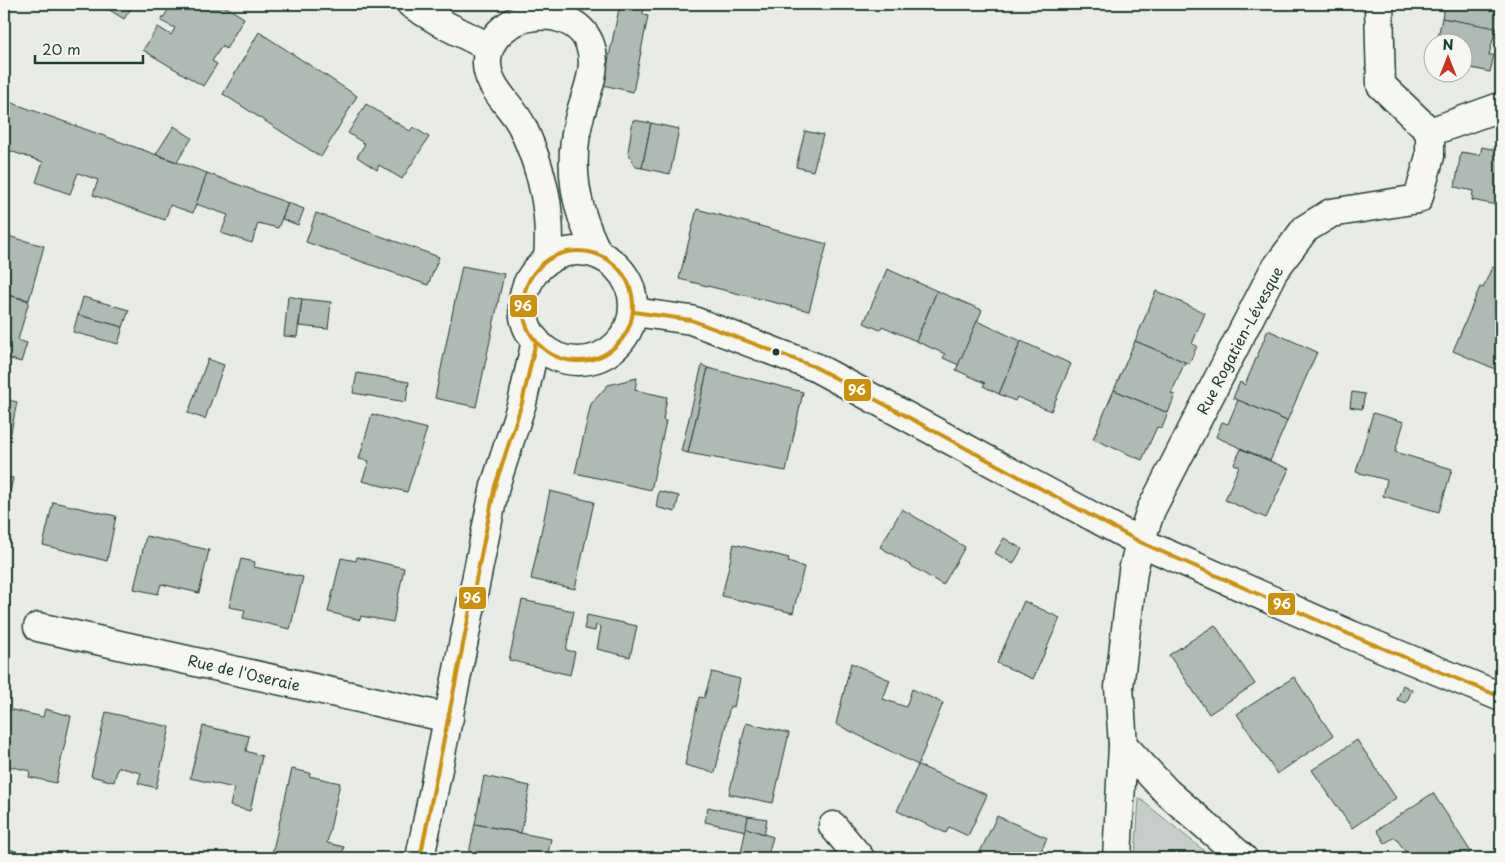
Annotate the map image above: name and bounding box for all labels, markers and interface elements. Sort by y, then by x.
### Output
scale bar [35,32,142,64]
north arrow [1422,32,1472,82]
text: N [1442,34,1454,55]
text: 20 m [42,37,81,60]
street label: Rue Rogatien-Lévesque [1190,262,1288,418]
line badge: 96 [509,294,538,318]
text: 96 [514,295,532,316]
unlabelled marker [771,347,781,357]
line badge: 96 [843,378,872,402]
text: 96 [848,379,866,400]
line badge: 96 [458,586,487,610]
text: 96 [463,587,481,608]
line badge: 96 [1267,592,1296,616]
text: 96 [1273,593,1291,614]
street label: Rue de l'Oseraie [186,648,302,696]

